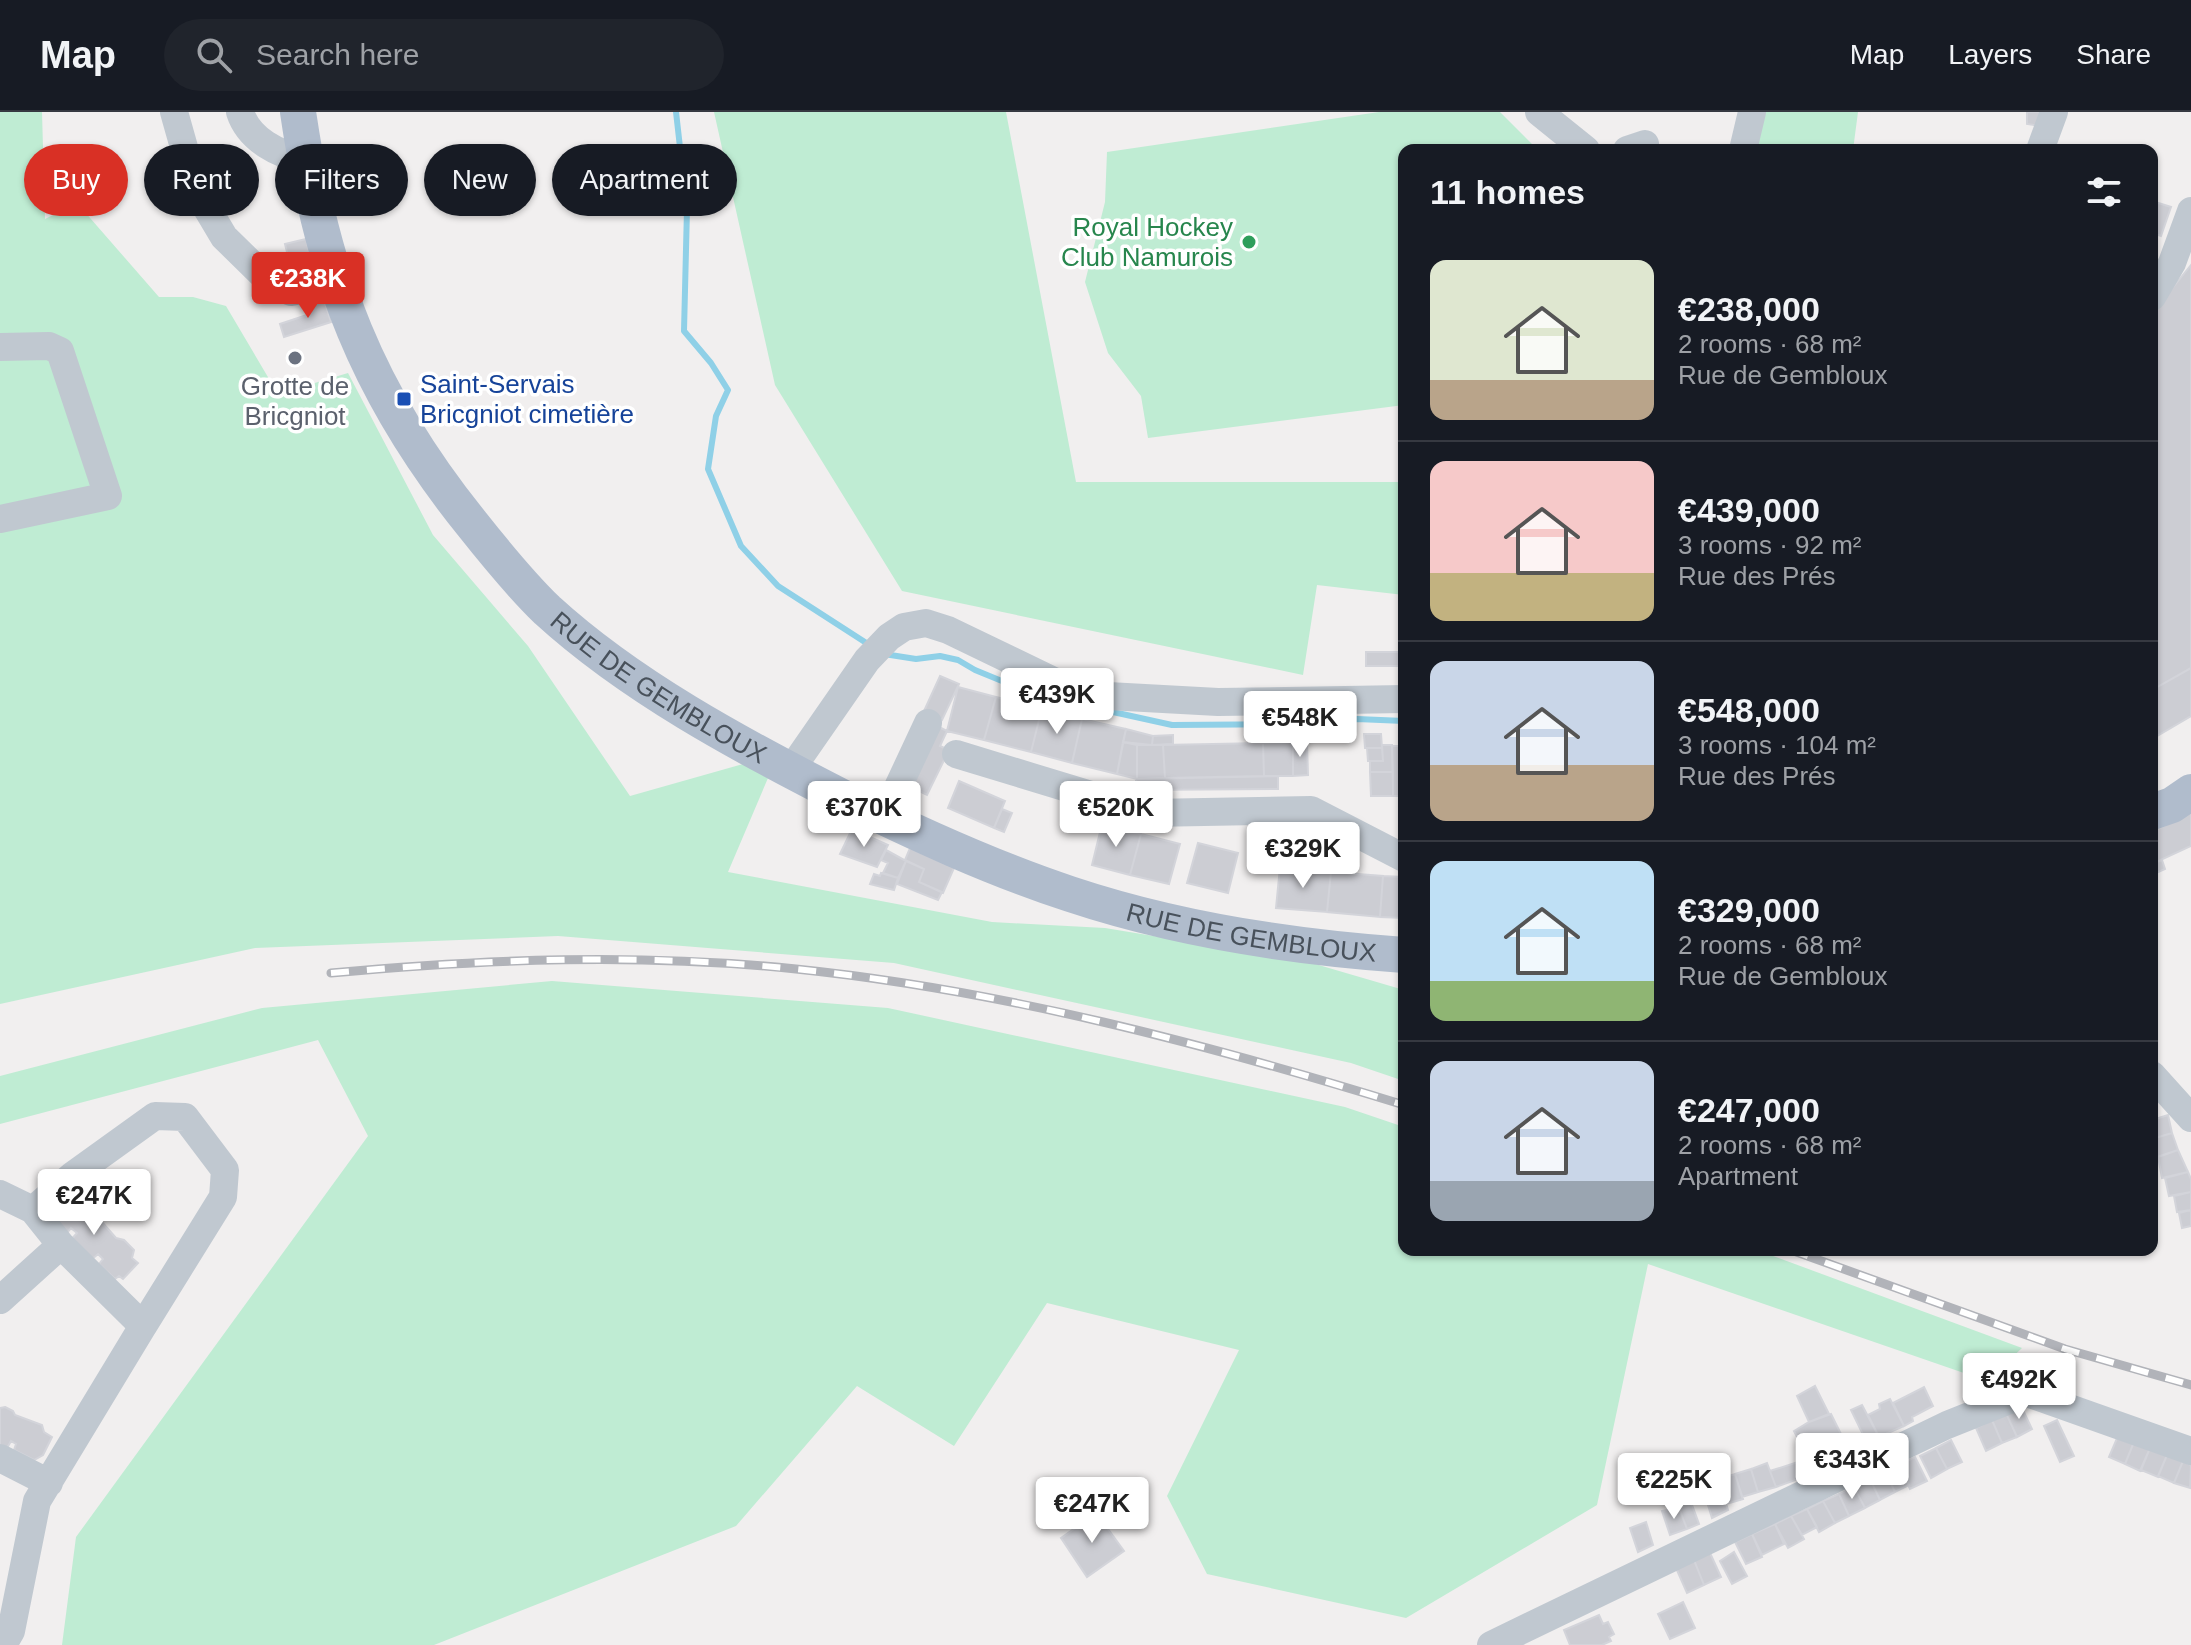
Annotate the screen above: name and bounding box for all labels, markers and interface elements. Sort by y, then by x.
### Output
search box [164,19,724,91]
icon: search [192,33,236,77]
text: Map [40,34,116,76]
text: Search here [256,38,419,71]
text: Map [1850,39,1904,70]
text: Layers [1948,39,2032,70]
text: Share [2076,39,2151,70]
chip: Buy [24,144,128,216]
chip: Rent [144,144,259,216]
chip: Filters [275,144,408,216]
chip: New [424,144,536,216]
chip: Apartment [552,144,737,216]
icon: filters [2082,170,2126,214]
text: 11 homes [1430,173,1585,211]
place label: Royal Hockey Club Namurois [1061,212,1233,272]
marker: Royal Hockey Club Namurois [1240,233,1258,251]
pin: €238K [252,252,364,320]
text: €238K [270,263,346,293]
text: €238,000 [1678,290,1820,328]
icon: home [1494,292,1590,388]
text: 2 rooms · 68 m² [1678,329,1862,359]
marker: Grotte de Bricgniot [286,349,304,367]
text: Rue de Gembloux [1678,360,1888,390]
place label: Saint-Servais Bricgniot cimetière [420,369,634,429]
place label: Grotte de Bricgniot [241,371,349,431]
marker: Saint-Servais Bricgniot cimetière [395,390,413,408]
text: €439,000 [1678,491,1820,529]
icon: home [1494,493,1590,589]
text: 3 rooms · 92 m² [1678,530,1862,560]
text: Rue des Prés [1678,561,1836,591]
street label: RUE DE GEMBLOUX [544,605,772,770]
pin: €439K [1001,668,1113,736]
text: €439K [1019,679,1095,709]
pin: €548K [1244,691,1356,759]
text: €548,000 [1678,691,1820,729]
icon: home [1494,693,1590,789]
text: €548K [1262,702,1338,732]
text: 3 rooms · 104 m² [1678,730,1876,760]
text: Rue des Prés [1678,761,1836,791]
pin: €370K [808,781,920,849]
pin: €520K [1060,781,1172,849]
text: €370K [826,792,902,822]
text: €520K [1078,792,1154,822]
pin: €329K [1247,822,1359,890]
text: €329K [1265,833,1341,863]
text: €329,000 [1678,891,1820,929]
icon: home [1494,893,1590,989]
street label: RUE DE GEMBLOUX [1123,897,1378,968]
text: 2 rooms · 68 m² [1678,930,1862,960]
text: Rue de Gembloux [1678,961,1888,991]
text: €247,000 [1678,1091,1820,1129]
icon: home [1494,1093,1590,1189]
text: 2 rooms · 68 m² [1678,1130,1862,1160]
text: Apartment [1678,1161,1798,1191]
pin: €247K [38,1169,150,1237]
text: €247K [56,1180,132,1210]
pin: €492K [1963,1353,2075,1421]
text: €492K [1981,1364,2057,1394]
pin: €343K [1796,1433,1908,1501]
text: €343K [1814,1444,1890,1474]
pin: €225K [1618,1453,1730,1521]
text: €225K [1636,1464,1712,1494]
pin: €247K [1036,1477,1148,1545]
text: €247K [1054,1488,1130,1518]

